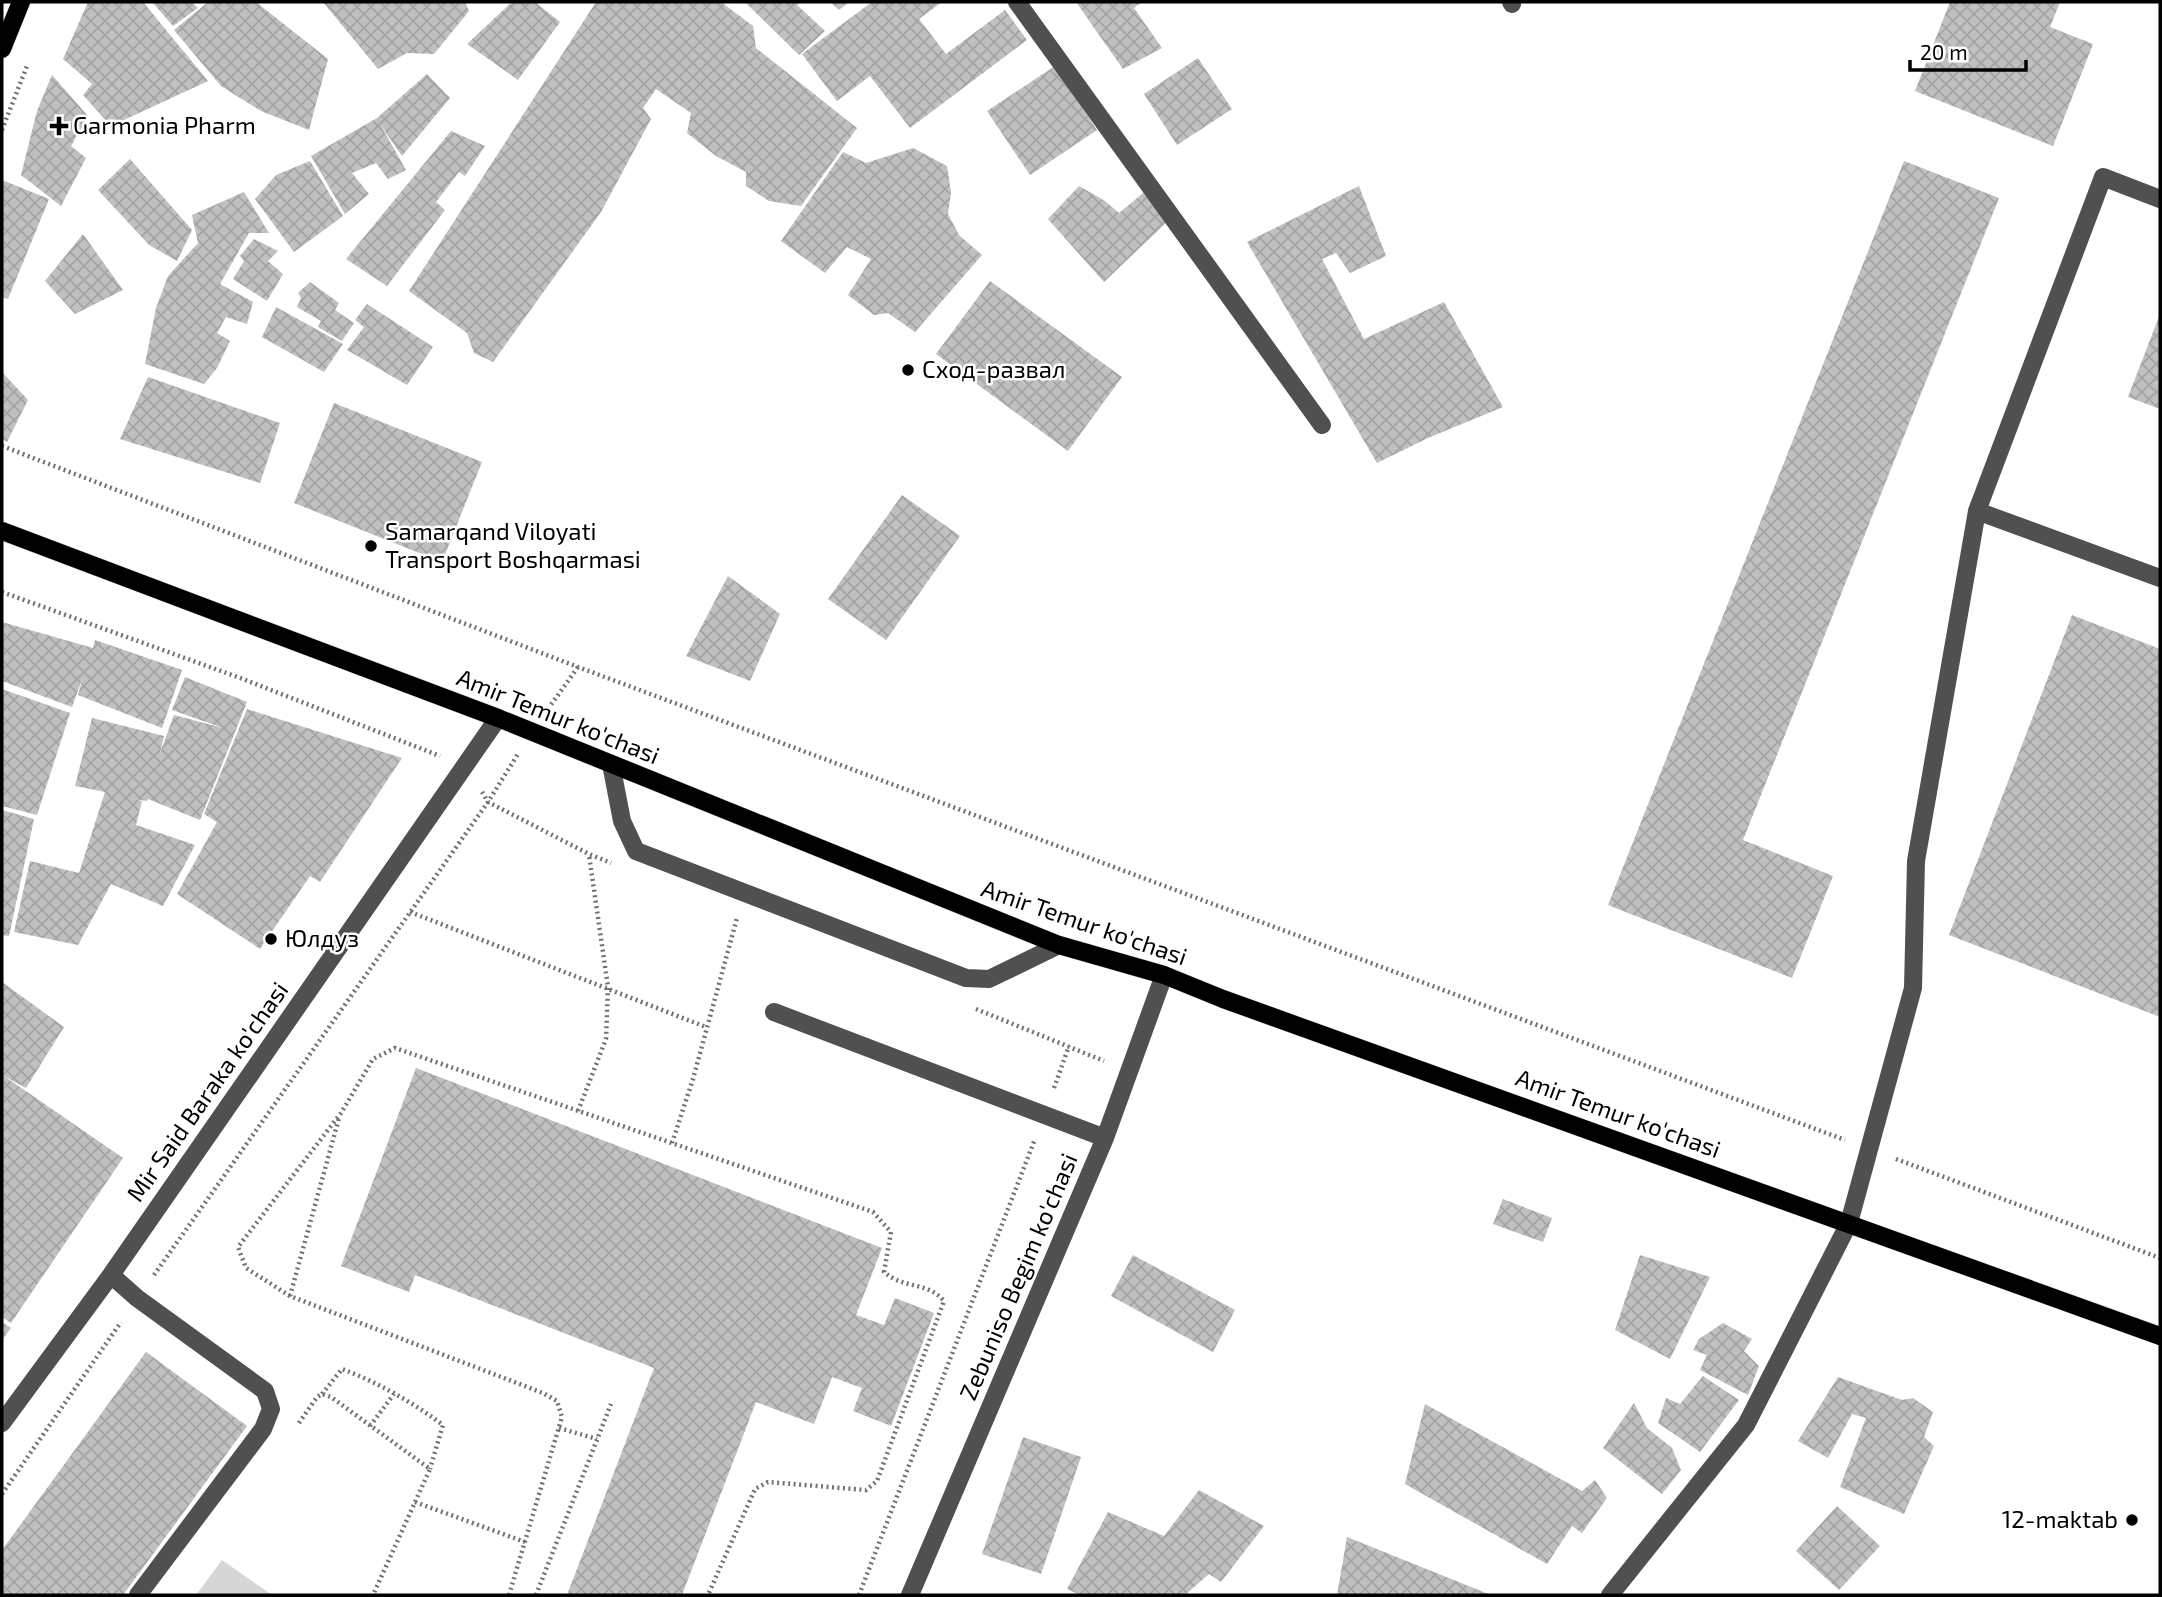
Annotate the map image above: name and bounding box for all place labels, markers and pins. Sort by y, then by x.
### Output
place label: Garmonia Pharm [73,110,256,139]
marker: Garmonia Pharm [51,118,67,134]
place label: Сход-развал [922,354,1066,383]
marker: Сход-развал [900,362,916,378]
place label: Samarqand Viloyati Transport Boshqarmasi [385,516,641,573]
marker: Samarqand Viloyati Transport Boshqarmasi [363,538,379,554]
place label: Юлдуз [285,923,359,953]
marker: Юлдуз [263,931,279,947]
place label: 12-maktab [2002,1504,2118,1533]
marker: 12-maktab [2124,1512,2140,1528]

